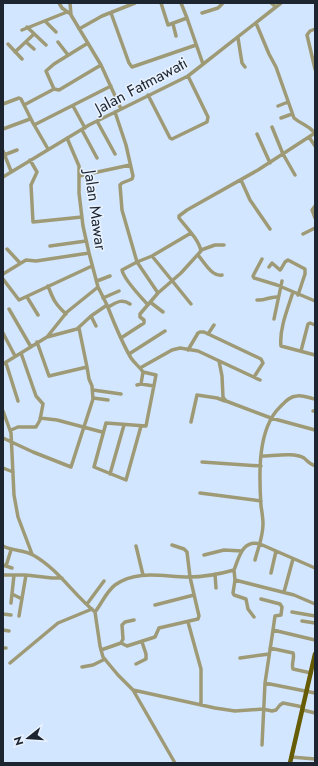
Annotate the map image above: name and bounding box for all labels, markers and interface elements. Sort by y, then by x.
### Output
street label: Jalan Fatmawati [89,51,192,120]
street label: Jalan Mawar [78,166,113,252]
north arrow [8,718,48,758]
text: N [10,734,27,747]

